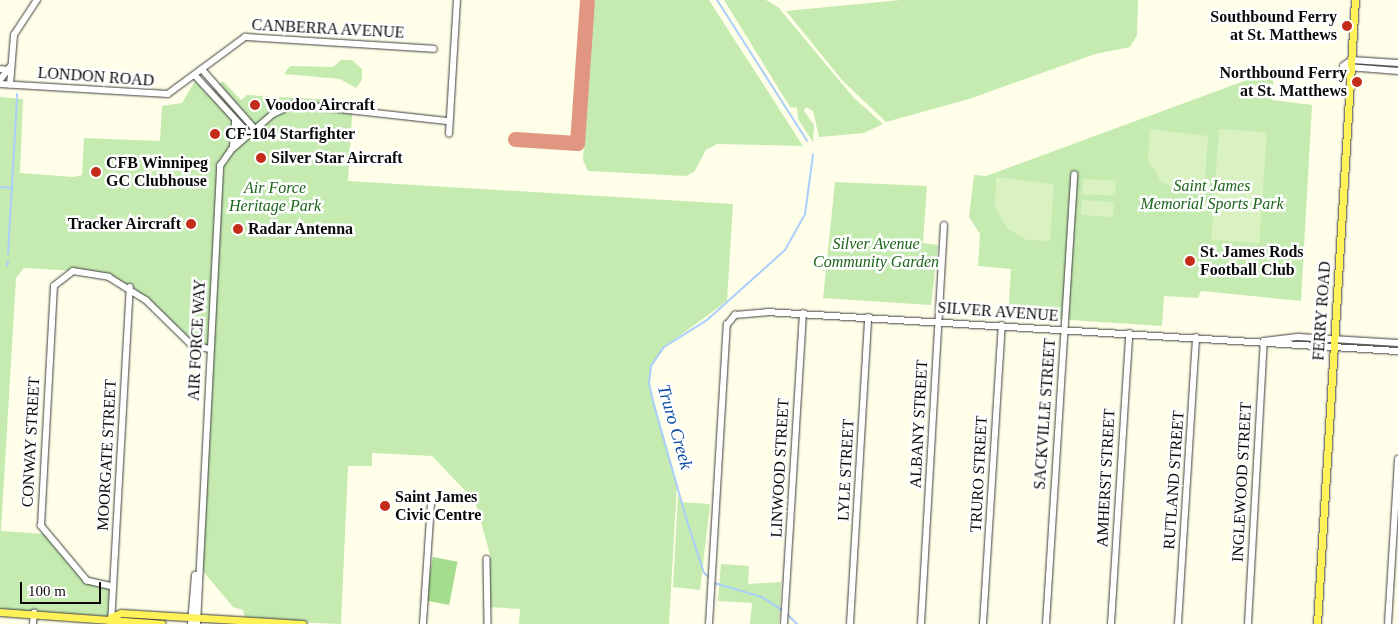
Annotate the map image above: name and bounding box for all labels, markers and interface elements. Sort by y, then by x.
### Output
place label: Southbound Ferry at St. Matthews [1210,7,1337,45]
street label: CANBERRA AVENUE [250,15,406,43]
marker: Southbound Ferry at St. Matthews [1341,20,1353,32]
street label: LONDON ROAD [37,63,155,91]
place label: Northbound Ferry at St. Matthews [1219,63,1347,101]
marker: Northbound Ferry at St. Matthews [1351,76,1363,88]
place label: Voodoo Aircraft [265,95,376,115]
marker: Voodoo Aircraft [249,99,261,111]
place label: CF-104 Starfighter [225,124,355,144]
marker: CF-104 Starfighter [209,128,221,140]
place label: Silver Star Aircraft [271,148,404,168]
marker: Silver Star Aircraft [255,152,267,164]
place label: CFB Winnipeg GC Clubhouse [106,153,208,191]
marker: CFB Winnipeg GC Clubhouse [90,166,102,178]
park label: Saint James Memorial Sports Park [1140,176,1284,214]
park label: Air Force Heritage Park [229,178,321,216]
place label: Tracker Aircraft [67,214,181,234]
marker: Tracker Aircraft [185,218,197,230]
place label: Radar Antenna [248,219,354,239]
marker: Radar Antenna [232,223,244,235]
park label: Silver Avenue Community Garden [813,234,939,272]
place label: St. James Rods Football Club [1200,242,1304,280]
marker: St. James Rods Football Club [1184,255,1196,267]
street label: FERRY ROAD [1309,260,1335,362]
street label: AIR FORCE WAY [184,279,210,401]
street label: SILVER AVENUE [936,298,1060,326]
street label: SACKVILLE STREET [1030,338,1060,490]
street label: ALBANY STREET [906,359,932,489]
street label: CONWAY STREET [18,376,44,508]
street label: MOORGATE STREET [93,379,121,531]
water label: Truro Creek [653,382,697,472]
street label: LINWOOD STREET [767,398,793,538]
street label: INGLEWOOD STREET [1228,401,1256,563]
street label: AMHERST STREET [1093,408,1119,548]
street label: RUTLAND STREET [1160,410,1188,550]
street label: TRURO STREET [966,415,992,533]
street label: LYLE STREET [834,419,858,521]
place label: Saint James Civic Centre [395,487,481,525]
marker: Saint James Civic Centre [379,500,391,512]
scale bar [22,572,104,604]
text: 100 m [28,583,66,599]

